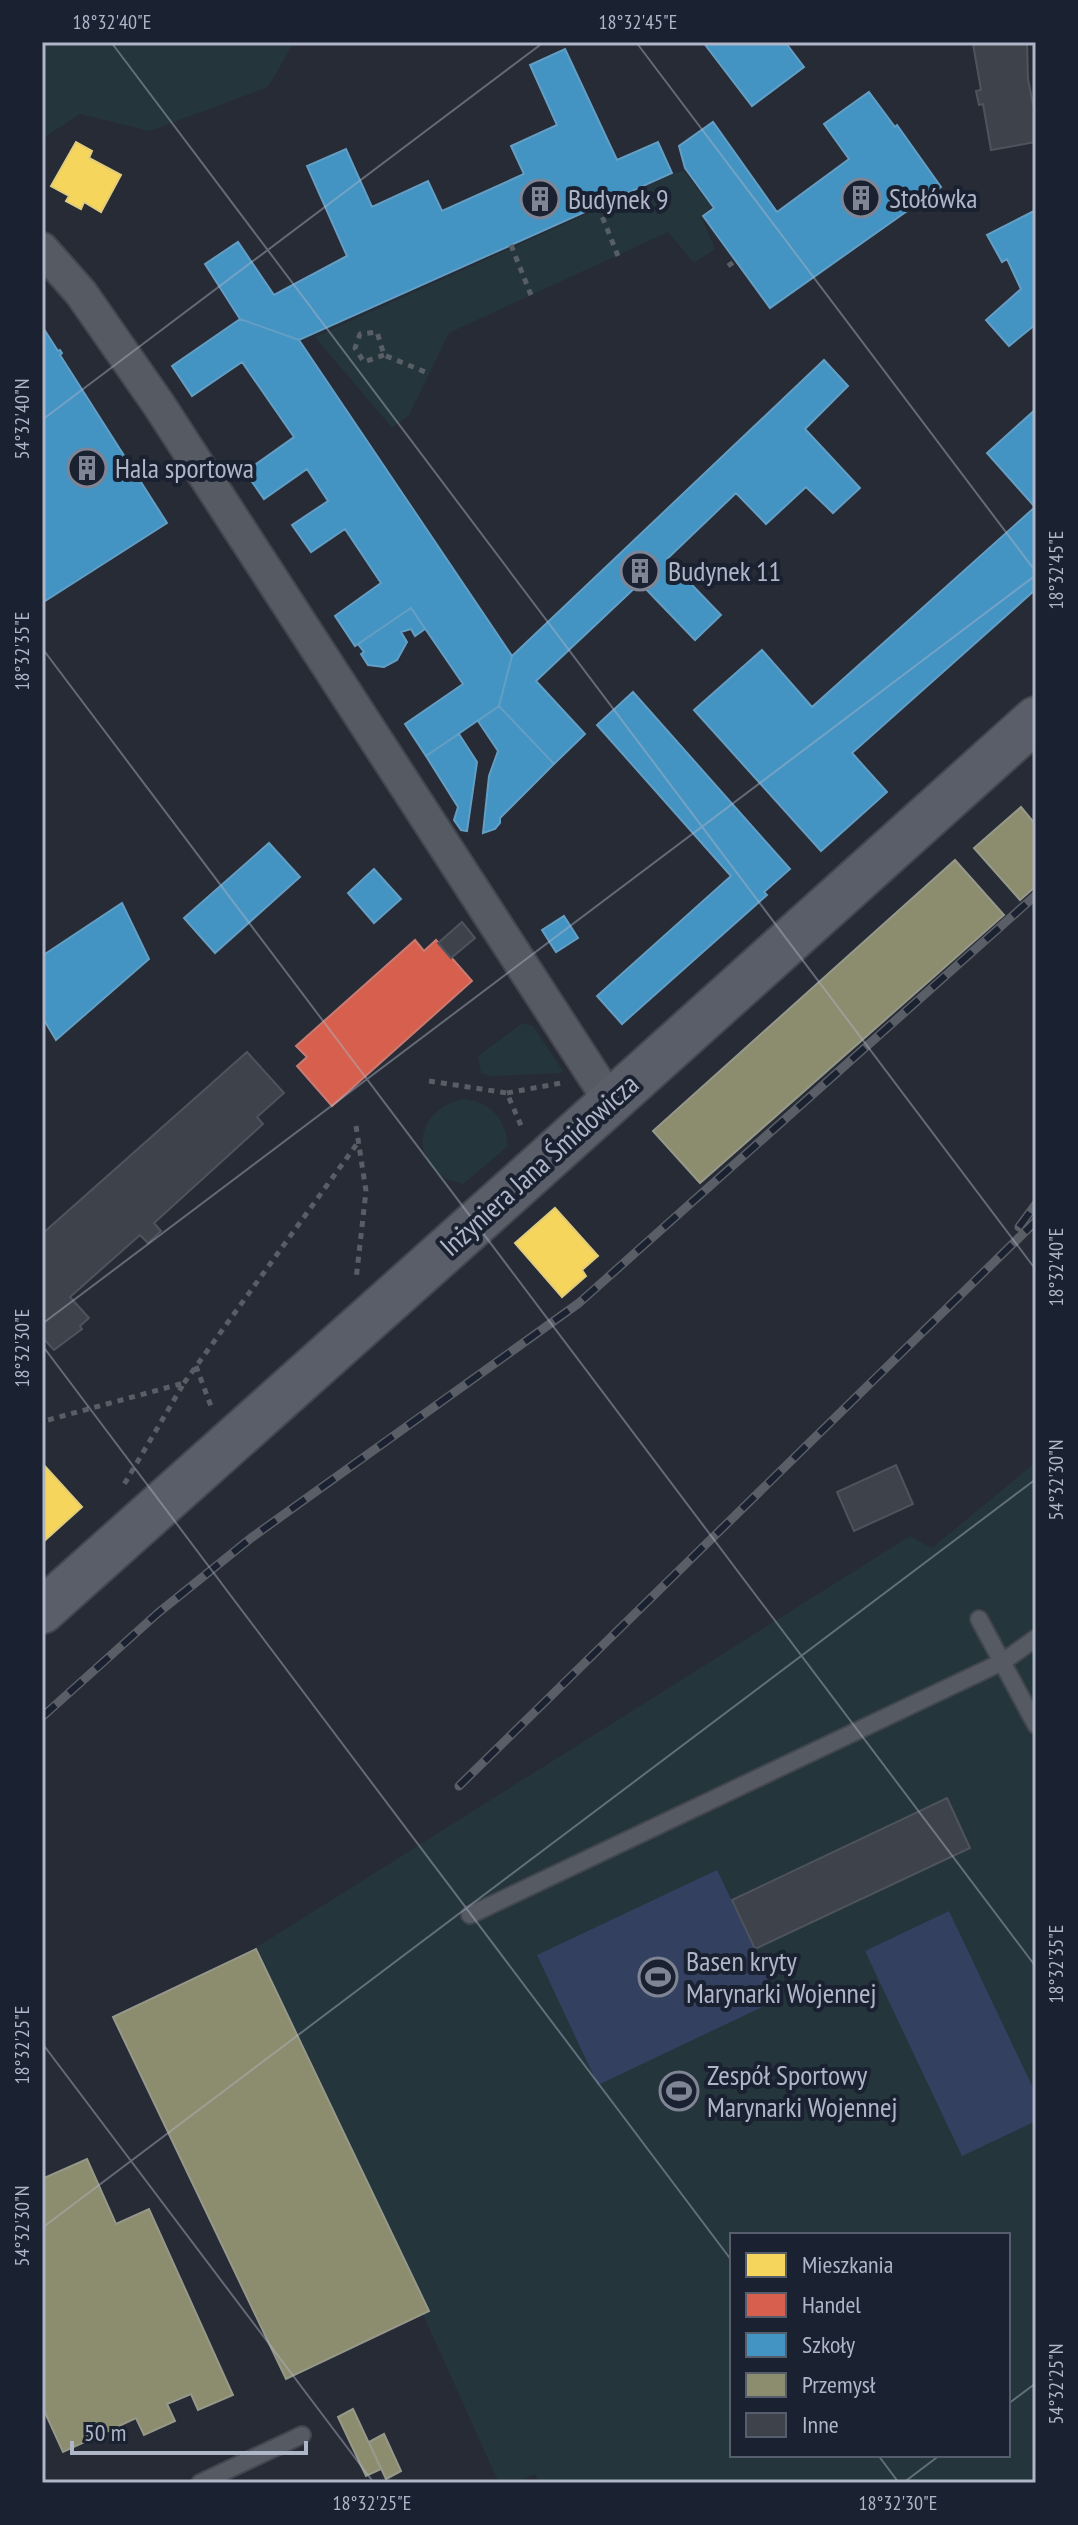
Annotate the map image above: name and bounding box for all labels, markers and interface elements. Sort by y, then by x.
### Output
text: 18°32'40"E [73,9,151,35]
text: 18°32'45"E [599,9,677,35]
building icon: Stołówka [840,177,882,219]
building icon: Budynek 9 [519,178,561,220]
place label: Stołówka [889,179,978,216]
place label: Budynek 9 [568,180,669,217]
text: 54°32'40"N [9,379,35,459]
building icon: Hala sportowa [66,447,108,489]
place label: Hala sportowa [115,449,254,486]
text: 18°32'45"E [1043,531,1069,609]
building icon: Budynek 11 [619,550,661,592]
place label: Budynek 11 [668,552,781,589]
text: 18°32'35"E [9,612,35,690]
street label: Inżyniera Jana Śmidowicza [431,1066,646,1264]
text: 18°32'40"E [1043,1228,1069,1306]
text: 18°32'30"E [9,1309,35,1387]
text: 54°32'30"N [1043,1440,1069,1520]
text: 18°32'35"E [1043,1925,1069,2003]
place label: Basen kryty Marynarki Wojennej [686,1942,877,2011]
sports icon: Basen kryty Marynarki Wojennej [637,1956,679,1998]
text: 18°32'25"E [9,2006,35,2084]
place label: Zespół Sportowy Marynarki Wojennej [707,2056,898,2125]
sports icon: Zespół Sportowy Marynarki Wojennej [658,2070,700,2112]
text: 54°32'30"N [9,2186,35,2266]
legend [730,2233,1010,2457]
text: Mieszkania [802,2249,893,2280]
text: Handel [802,2289,861,2320]
text: Szkoły [802,2329,855,2360]
text: 54°32'25"N [1043,2344,1069,2424]
text: Przemysł [802,2369,876,2400]
scale bar [72,2405,306,2455]
text: Inne [802,2409,839,2440]
text: 50 m [84,2417,126,2448]
text: 18°32'25"E [333,2490,411,2516]
text: 18°32'30"E [859,2490,937,2516]

